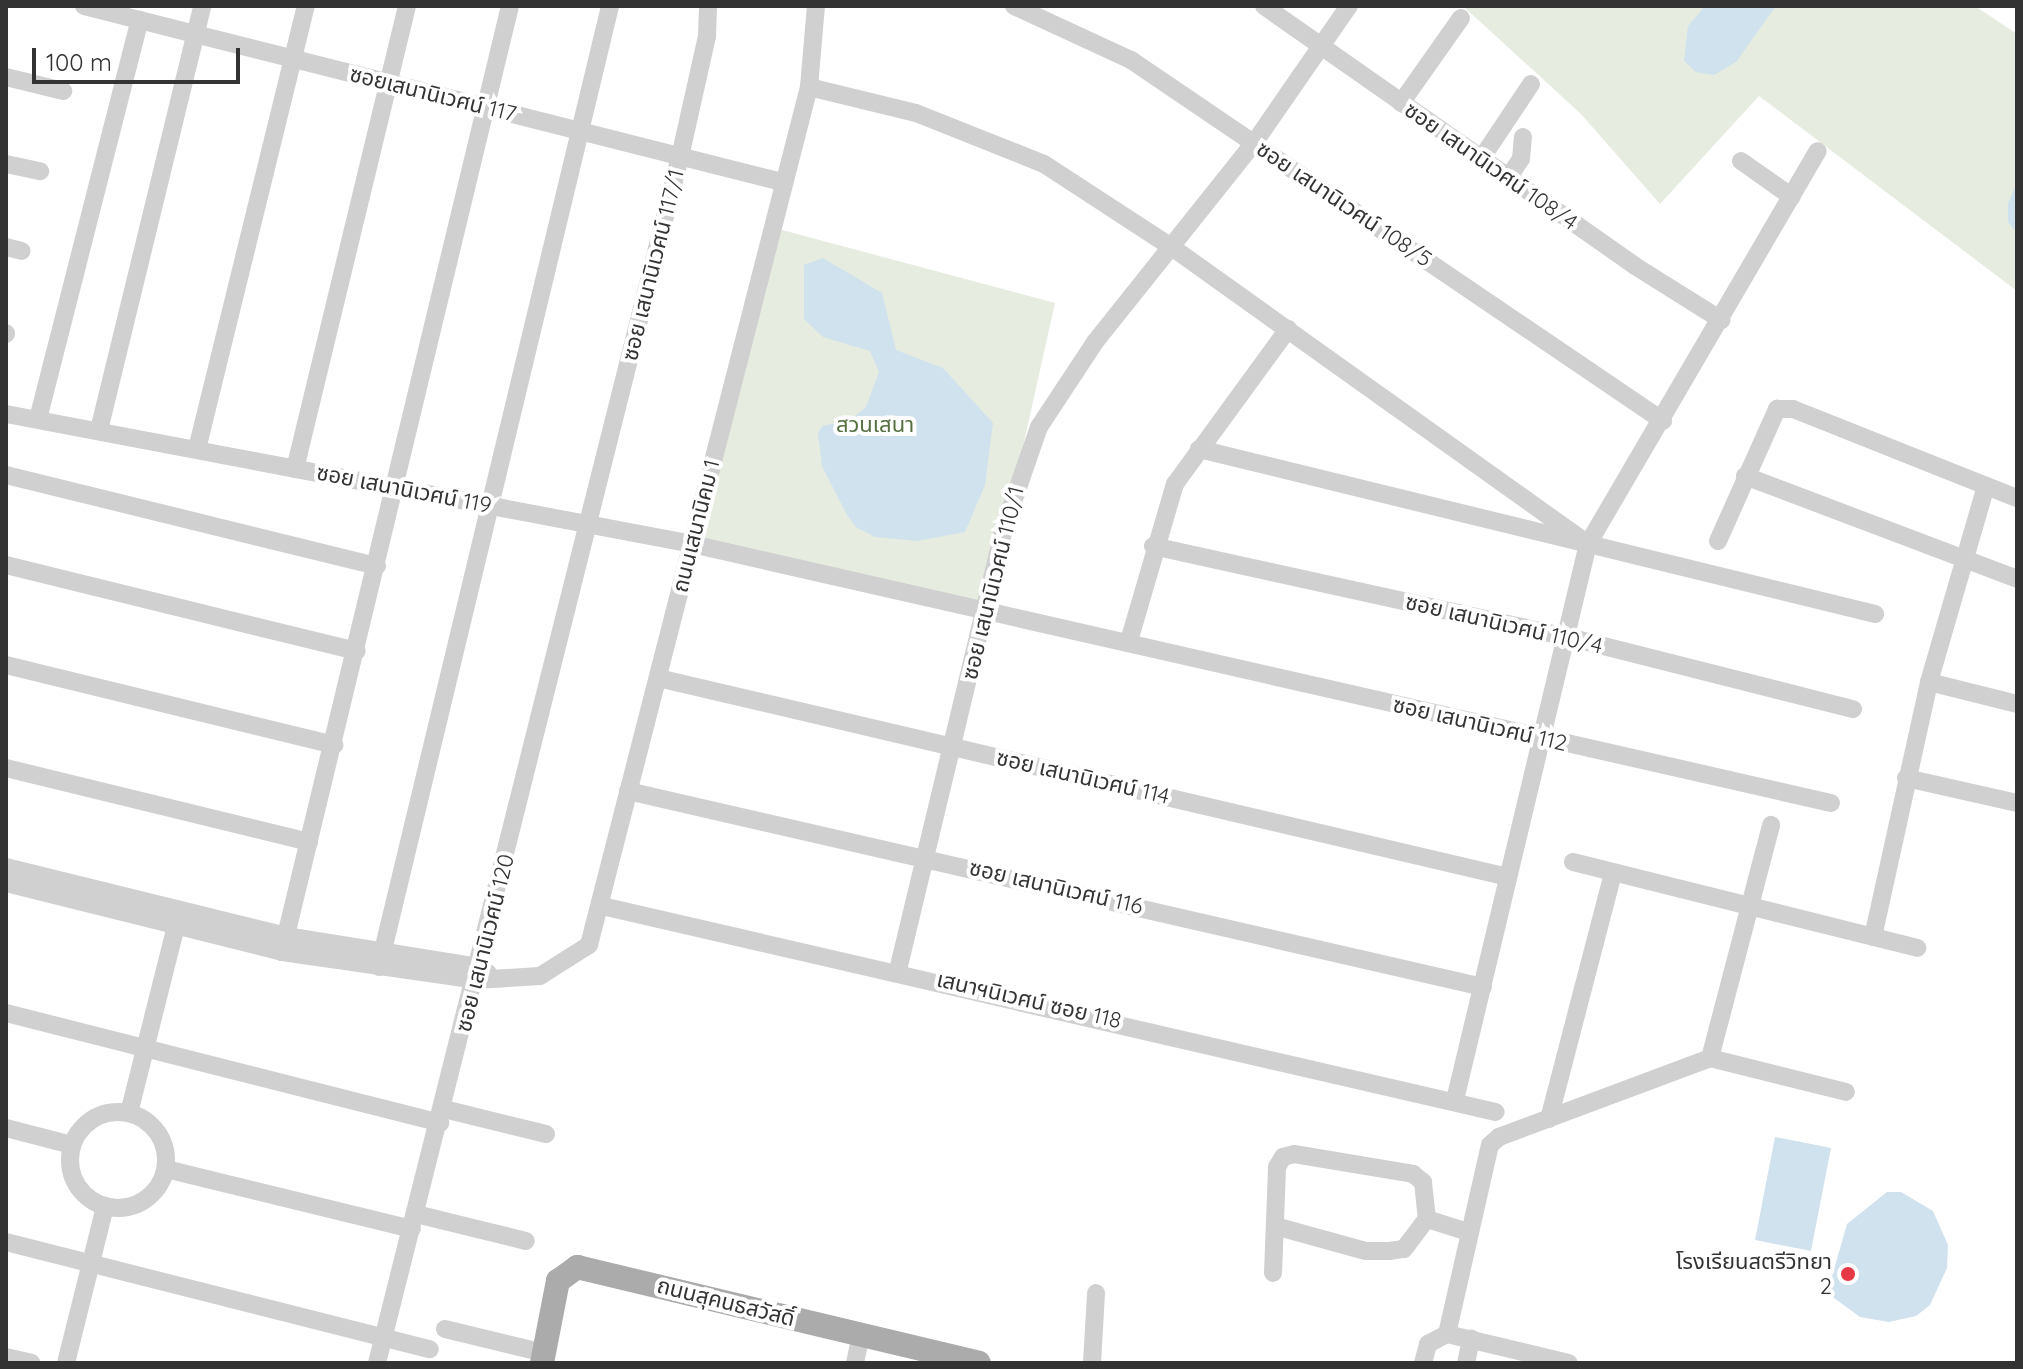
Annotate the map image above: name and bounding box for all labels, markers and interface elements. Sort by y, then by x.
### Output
scale bar [36,32,244,82]
text: 100 m [46,47,112,77]
street label: ซอยเสนานิเวศน์ 117 [347,61,519,127]
street label: ซอย เสนานิเวศน์ 108/4 [1399,96,1583,236]
street label: ซอย เสนานิเวศน์ 108/5 [1251,136,1437,272]
street label: ซอย เสนานิเวศน์ 117/1 [616,167,690,363]
park label: สวนเสนา [836,412,914,438]
street label: ถนนเสนานิคม 1 [667,457,725,595]
street label: ซอย เสนานิเวศน์ 119 [314,459,494,519]
street label: ซอย เสนานิเวศน์ 110/1 [956,484,1030,682]
street label: ซอย เสนานิเวศน์ 110/4 [1403,588,1605,660]
street label: ซอย เสนานิเวศน์ 112 [1391,691,1569,757]
street label: ซอย เสนานิเวศน์ 114 [994,744,1172,810]
street label: ซอย เสนานิเวศน์ 120 [450,851,520,1035]
street label: ซอย เสนานิเวศน์ 116 [967,854,1145,920]
street label: เสนาฯนิเวศน์ ซอย 118 [934,966,1124,1034]
place label: โรงเรียนสตรีวิทยา 2 [1676,1248,1832,1300]
marker: โรงเรียนสตรีวิทยา 2 [1839,1265,1857,1283]
street label: ถนนสุคนธสวัสดิ์ [654,1272,798,1332]

